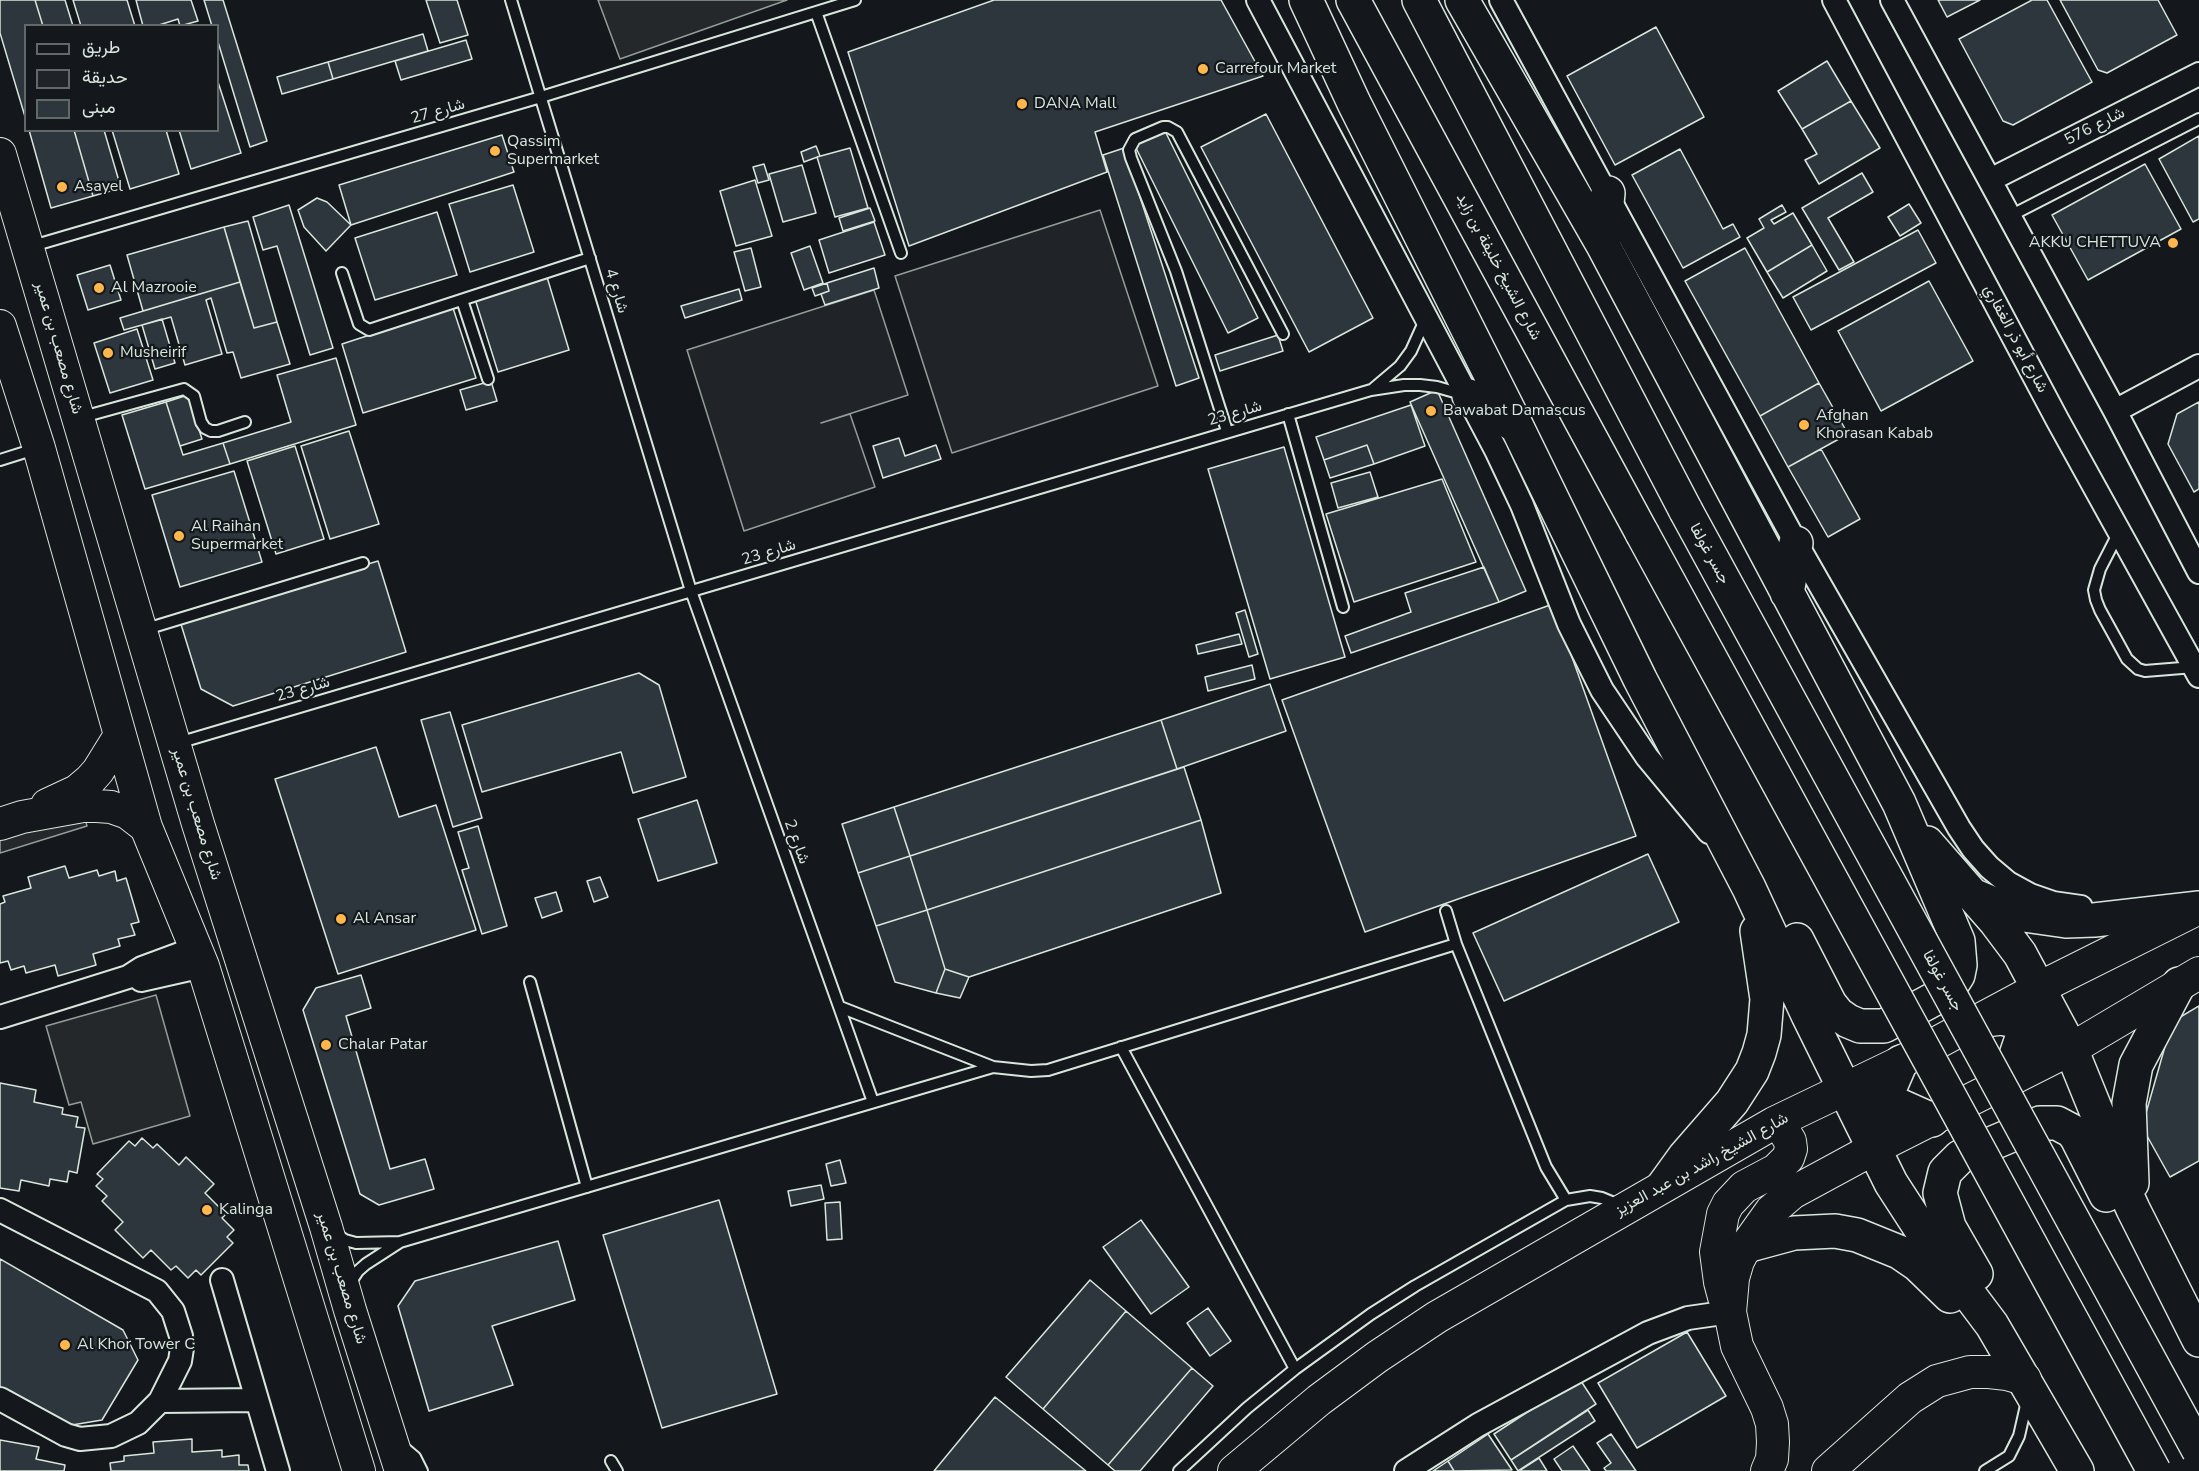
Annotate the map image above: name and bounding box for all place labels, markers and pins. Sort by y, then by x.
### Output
place label: Carrefour Market [1215,59,1336,79]
marker: Carrefour Market [1196,62,1210,76]
place label: DANA Mall [1034,94,1117,114]
marker: DANA Mall [1015,97,1029,111]
place label: Qassim Supermarket [507,132,599,170]
marker: Qassim Supermarket [488,144,502,158]
place label: Asayel [74,177,123,197]
marker: Asayel [55,180,69,194]
place label: AKKU CHETTUVA [2029,233,2161,253]
marker: AKKU CHETTUVA [2166,236,2180,250]
place label: Al Mazrooie [111,278,197,298]
marker: Al Mazrooie [92,281,106,295]
place label: Musheirif [120,343,186,363]
marker: Musheirif [101,346,115,360]
place label: Bawabat Damascus [1443,401,1586,421]
marker: Bawabat Damascus [1424,404,1438,418]
place label: Afghan Khorasan Kabab [1816,406,1933,444]
marker: Afghan Khorasan Kabab [1797,418,1811,432]
place label: Al Raihan Supermarket [191,517,283,555]
marker: Al Raihan Supermarket [172,529,186,543]
place label: Al Ansar [353,909,416,929]
marker: Al Ansar [334,912,348,926]
place label: Chalar Patar [338,1035,427,1055]
marker: Chalar Patar [319,1038,333,1052]
place label: Kalinga [219,1200,273,1220]
marker: Kalinga [200,1203,214,1217]
place label: Al Khor Tower C [77,1335,195,1355]
marker: Al Khor Tower C [58,1338,72,1352]

